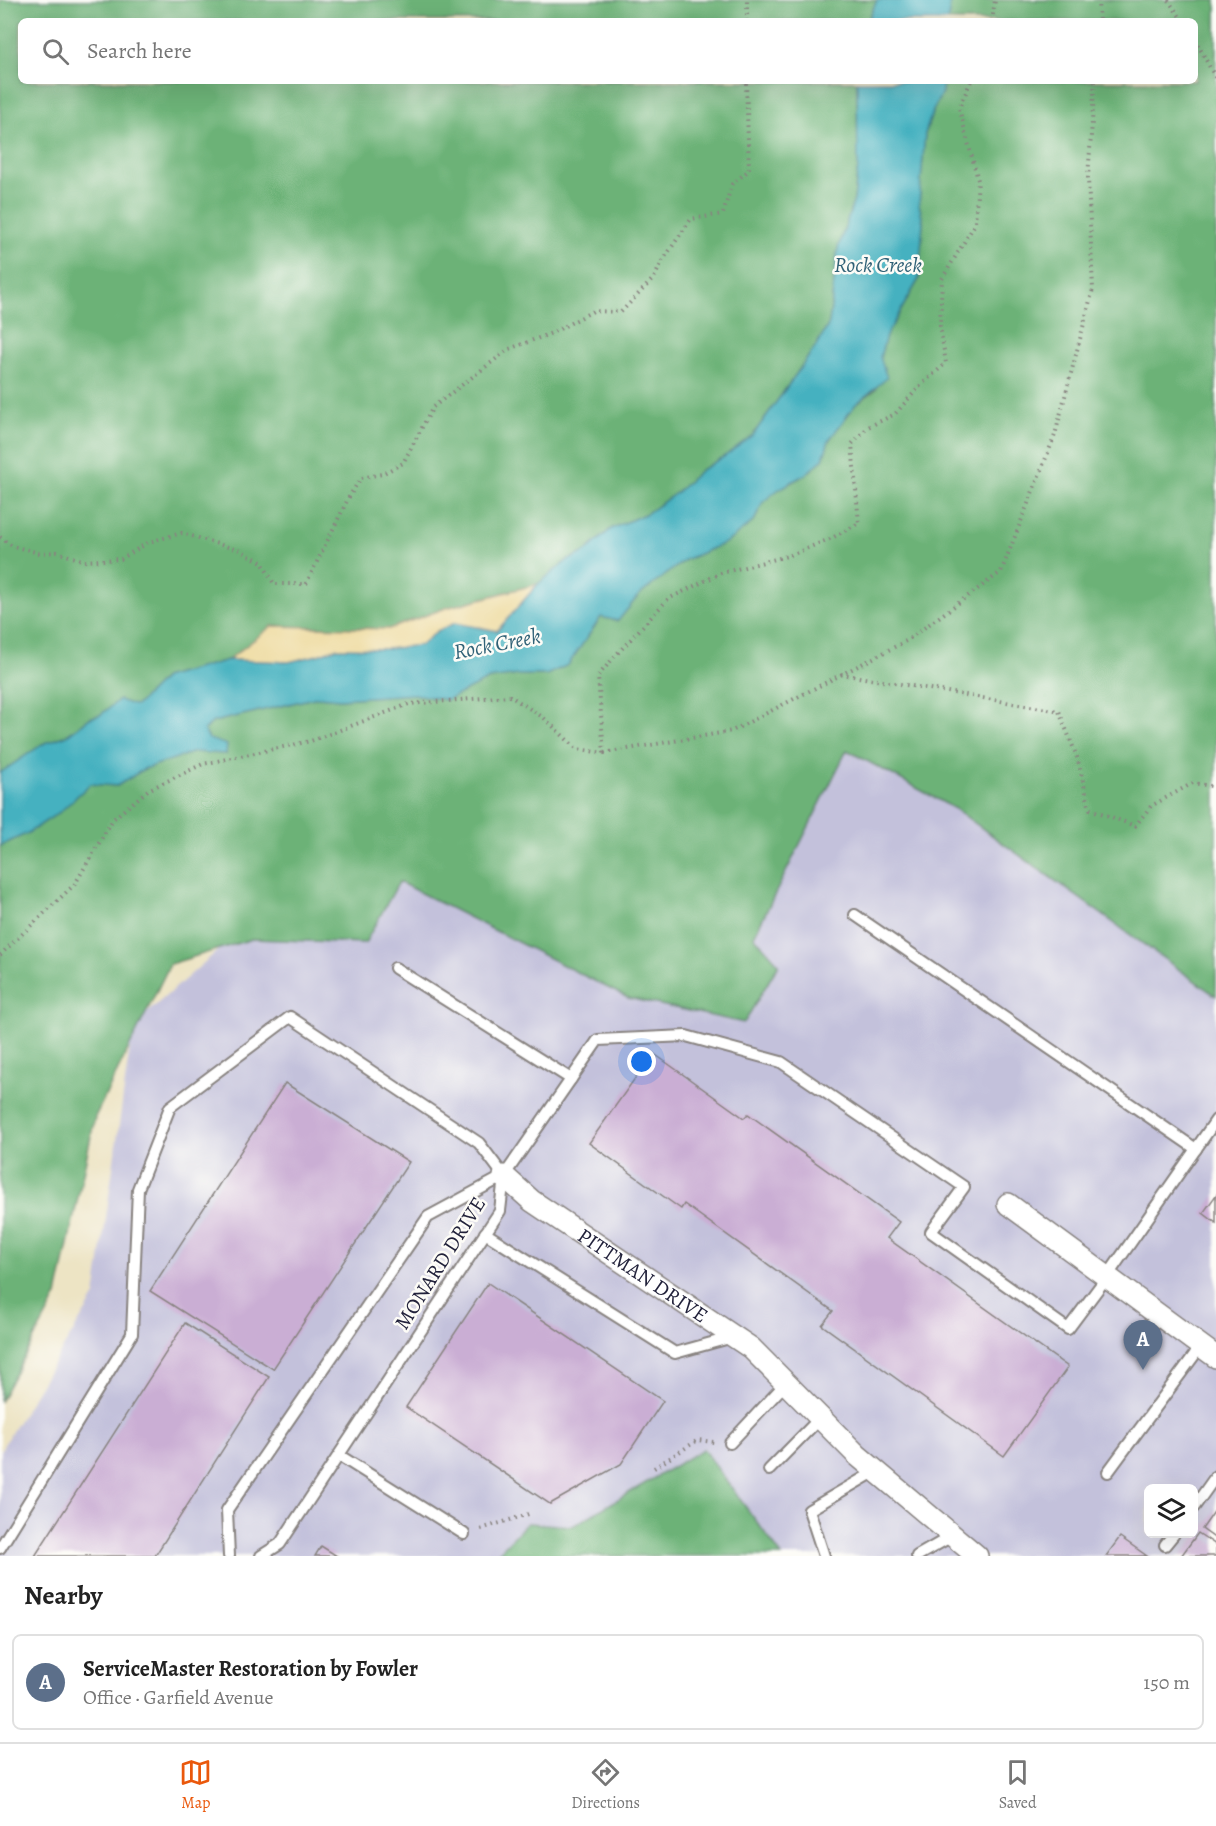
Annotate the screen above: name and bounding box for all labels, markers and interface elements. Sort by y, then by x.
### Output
search box [18,18,1198,84]
icon: search [39,35,72,68]
text: Search here [87,36,192,66]
water label: Rock Creek [834,250,922,280]
water label: Rock Creek [451,621,543,667]
your location [627,1047,656,1076]
street label: MONARD DRIVE [388,1191,492,1335]
street label: PITTMAN DRIVE [572,1221,714,1329]
pin: A [1124,1320,1162,1370]
map controls [1144,1484,1198,1538]
button: layers [1144,1484,1198,1538]
text: Nearby [24,1578,103,1613]
text: ServiceMaster Restoration by Fowler [83,1654,418,1684]
text: A [39,1669,52,1696]
text: 150 m [1143,1669,1190,1696]
text: Office · Garfield Avenue [83,1684,274,1711]
tab: Map [179,1756,212,1814]
tab: Directions [571,1756,640,1814]
tab: Saved [999,1756,1037,1814]

